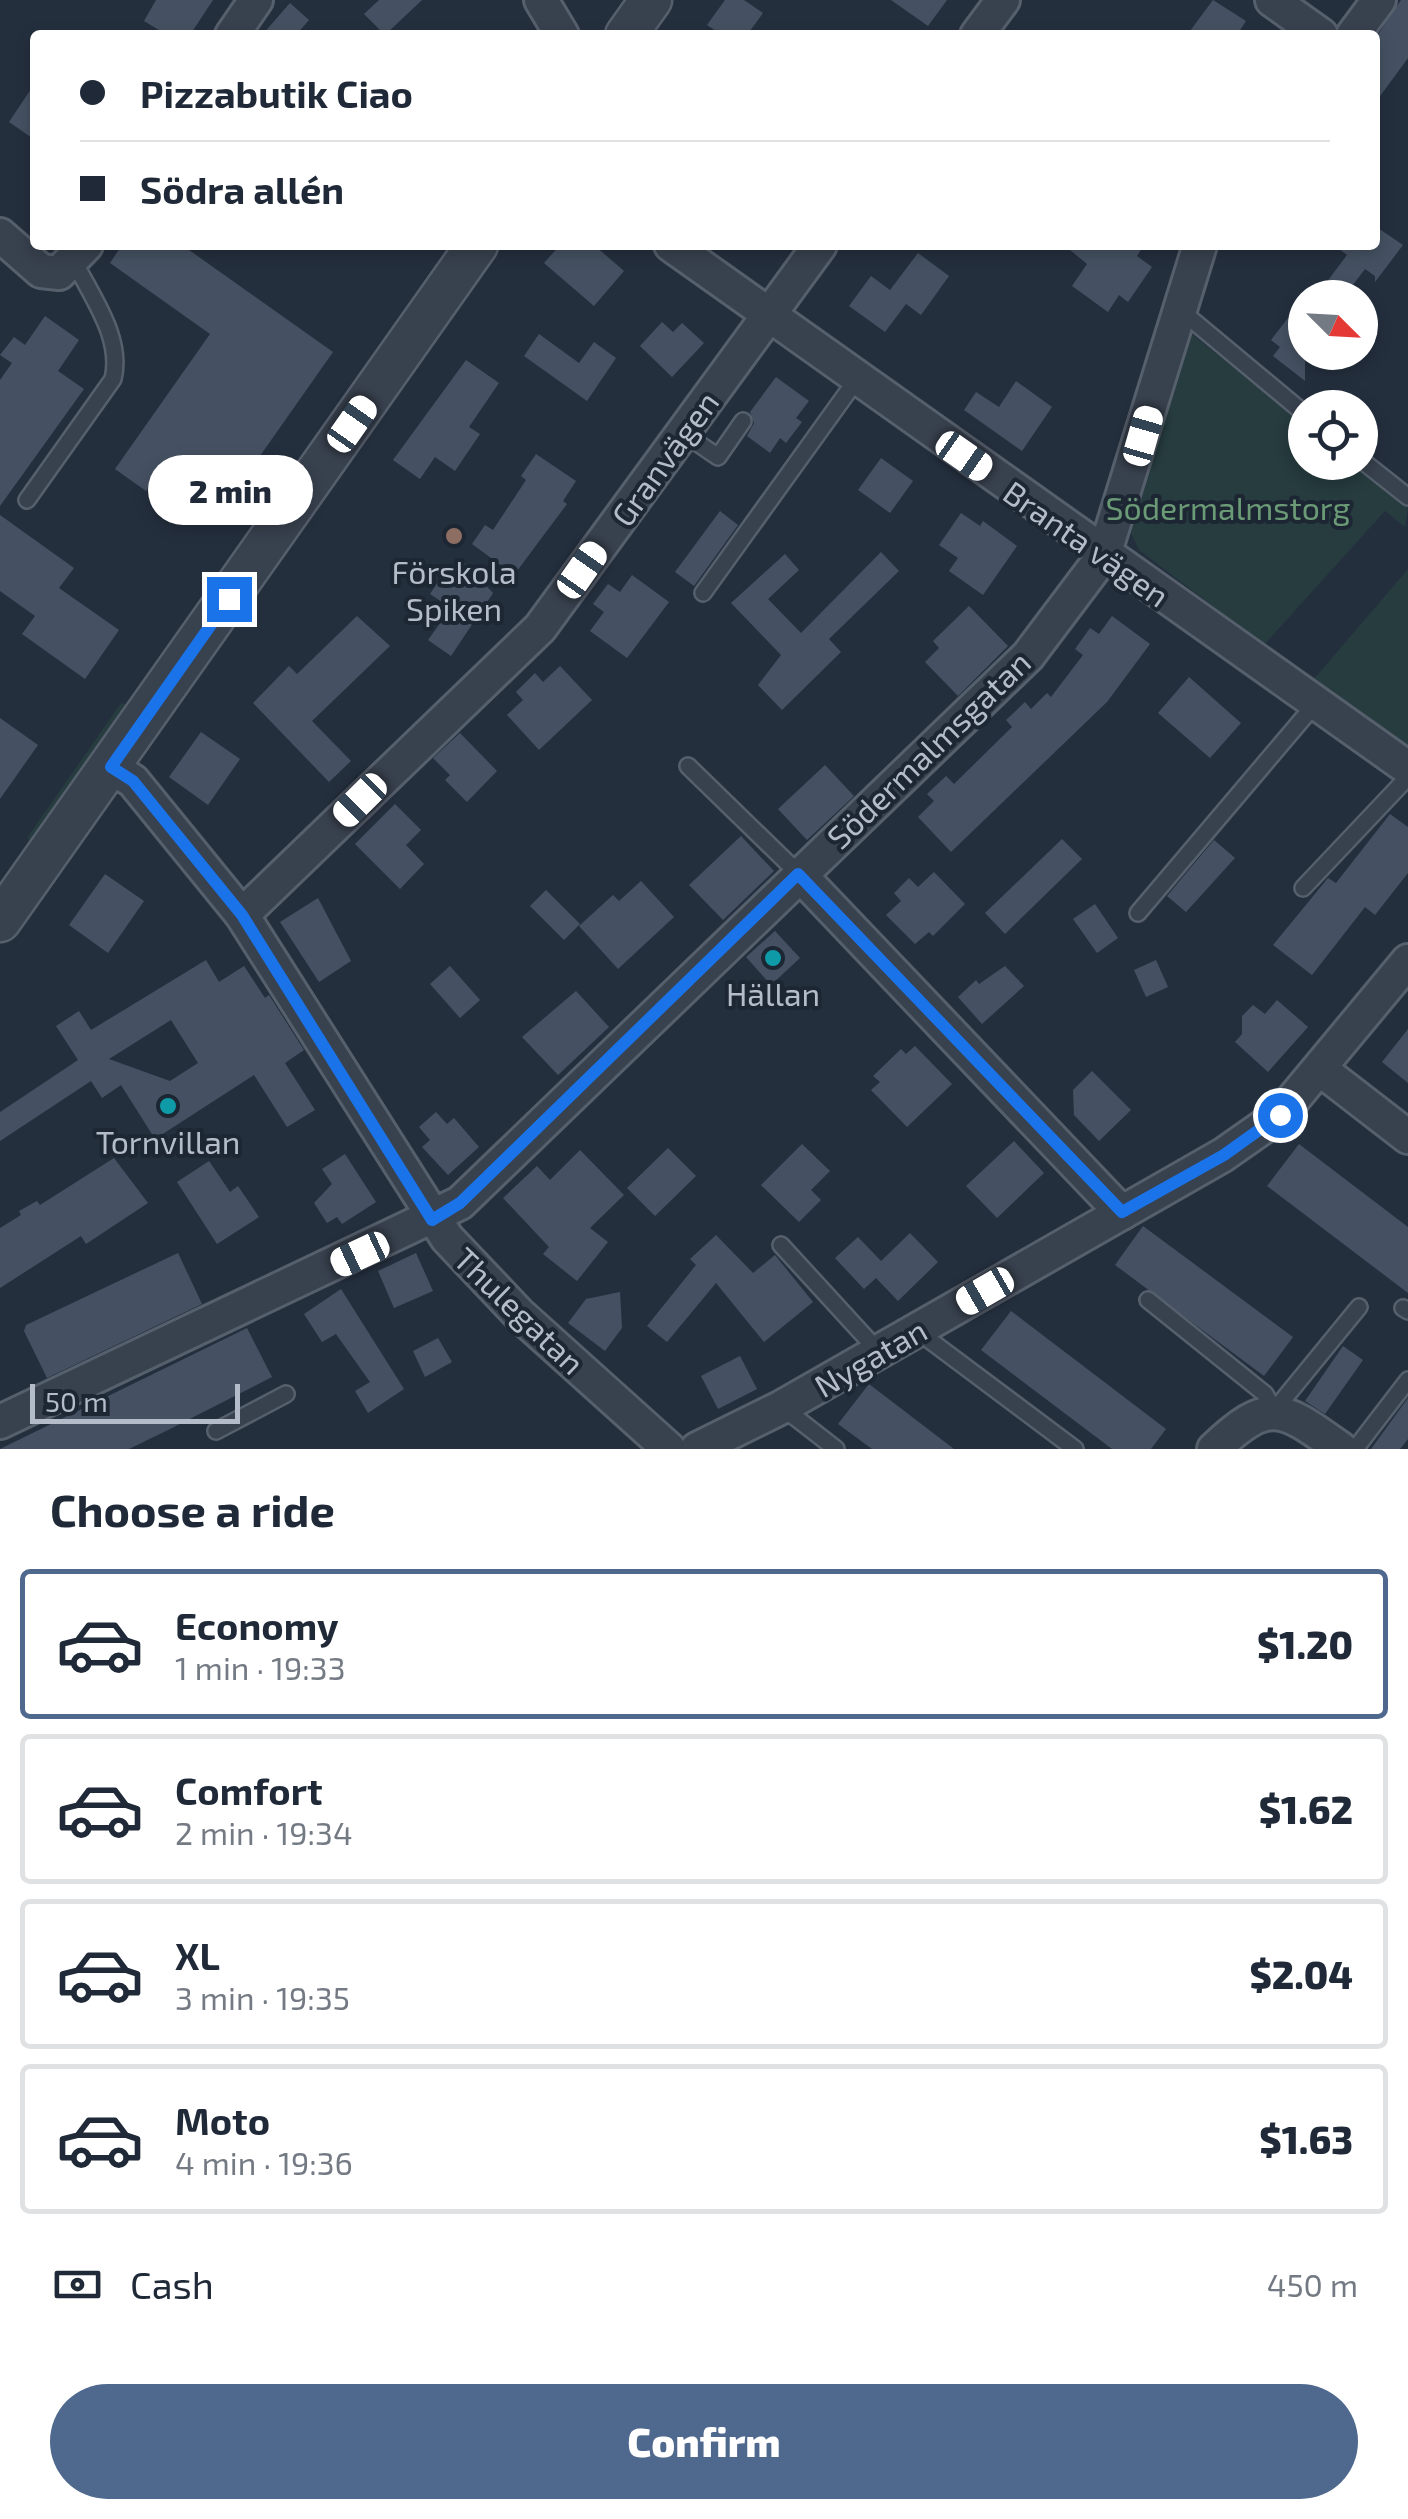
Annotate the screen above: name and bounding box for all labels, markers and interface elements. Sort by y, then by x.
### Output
text: Pizzabutik Ciao [140,70,413,116]
text: Södra allén [140,166,344,212]
north arrow [1288,280,1378,370]
map controls [1288,280,1378,480]
street label: Granvägen [602,383,726,533]
button: locate [1288,390,1378,480]
car [323,391,381,457]
car [1120,403,1166,469]
car [931,427,997,485]
callout: 2 min [146,454,312,524]
text: 2 min [189,471,272,509]
street label: Branta vägen [997,472,1177,614]
park label: Södermalmstorg [1106,488,1351,526]
marker: Förskola Spiken [443,525,465,547]
car [553,537,611,603]
place label: Förskola Spiken [391,552,517,627]
route end [207,577,252,622]
street label: Södermalmsgatan [819,642,1037,856]
car [328,768,392,832]
marker: Hällan [762,947,784,969]
place label: Hällan [726,974,820,1012]
route start [1258,1093,1303,1138]
marker: Tornvillan [157,1095,179,1117]
place label: Tornvillan [96,1122,240,1160]
car [326,1228,394,1280]
street label: Thulegatan [447,1239,593,1381]
car [952,1263,1018,1319]
street label: Nygatan [807,1310,933,1404]
scale bar [30,1379,240,1424]
text: 50 m [45,1384,108,1418]
text: Choose a ride [50,1482,335,1536]
icon: car [55,1599,145,1689]
text: Economy [175,1602,339,1648]
text: $1.20 [1257,1621,1353,1667]
text: 1 min · 19:33 [175,1648,345,1686]
icon: car [55,1764,145,1854]
text: Comfort [175,1767,323,1813]
text: $1.62 [1259,1786,1353,1832]
text: 2 min · 19:34 [175,1813,353,1851]
icon: car [55,1929,145,2019]
text: XL [175,1932,220,1978]
text: $2.04 [1249,1951,1353,1997]
text: 3 min · 19:35 [175,1978,350,2016]
icon: car [55,2094,145,2184]
text: Moto [175,2097,270,2143]
text: $1.63 [1259,2116,1353,2162]
text: 4 min · 19:36 [175,2143,353,2181]
icon: cash [50,2257,105,2312]
text: Cash [130,2261,214,2307]
text: 450 m [1267,2265,1358,2303]
button: Confirm [50,2384,1358,2499]

